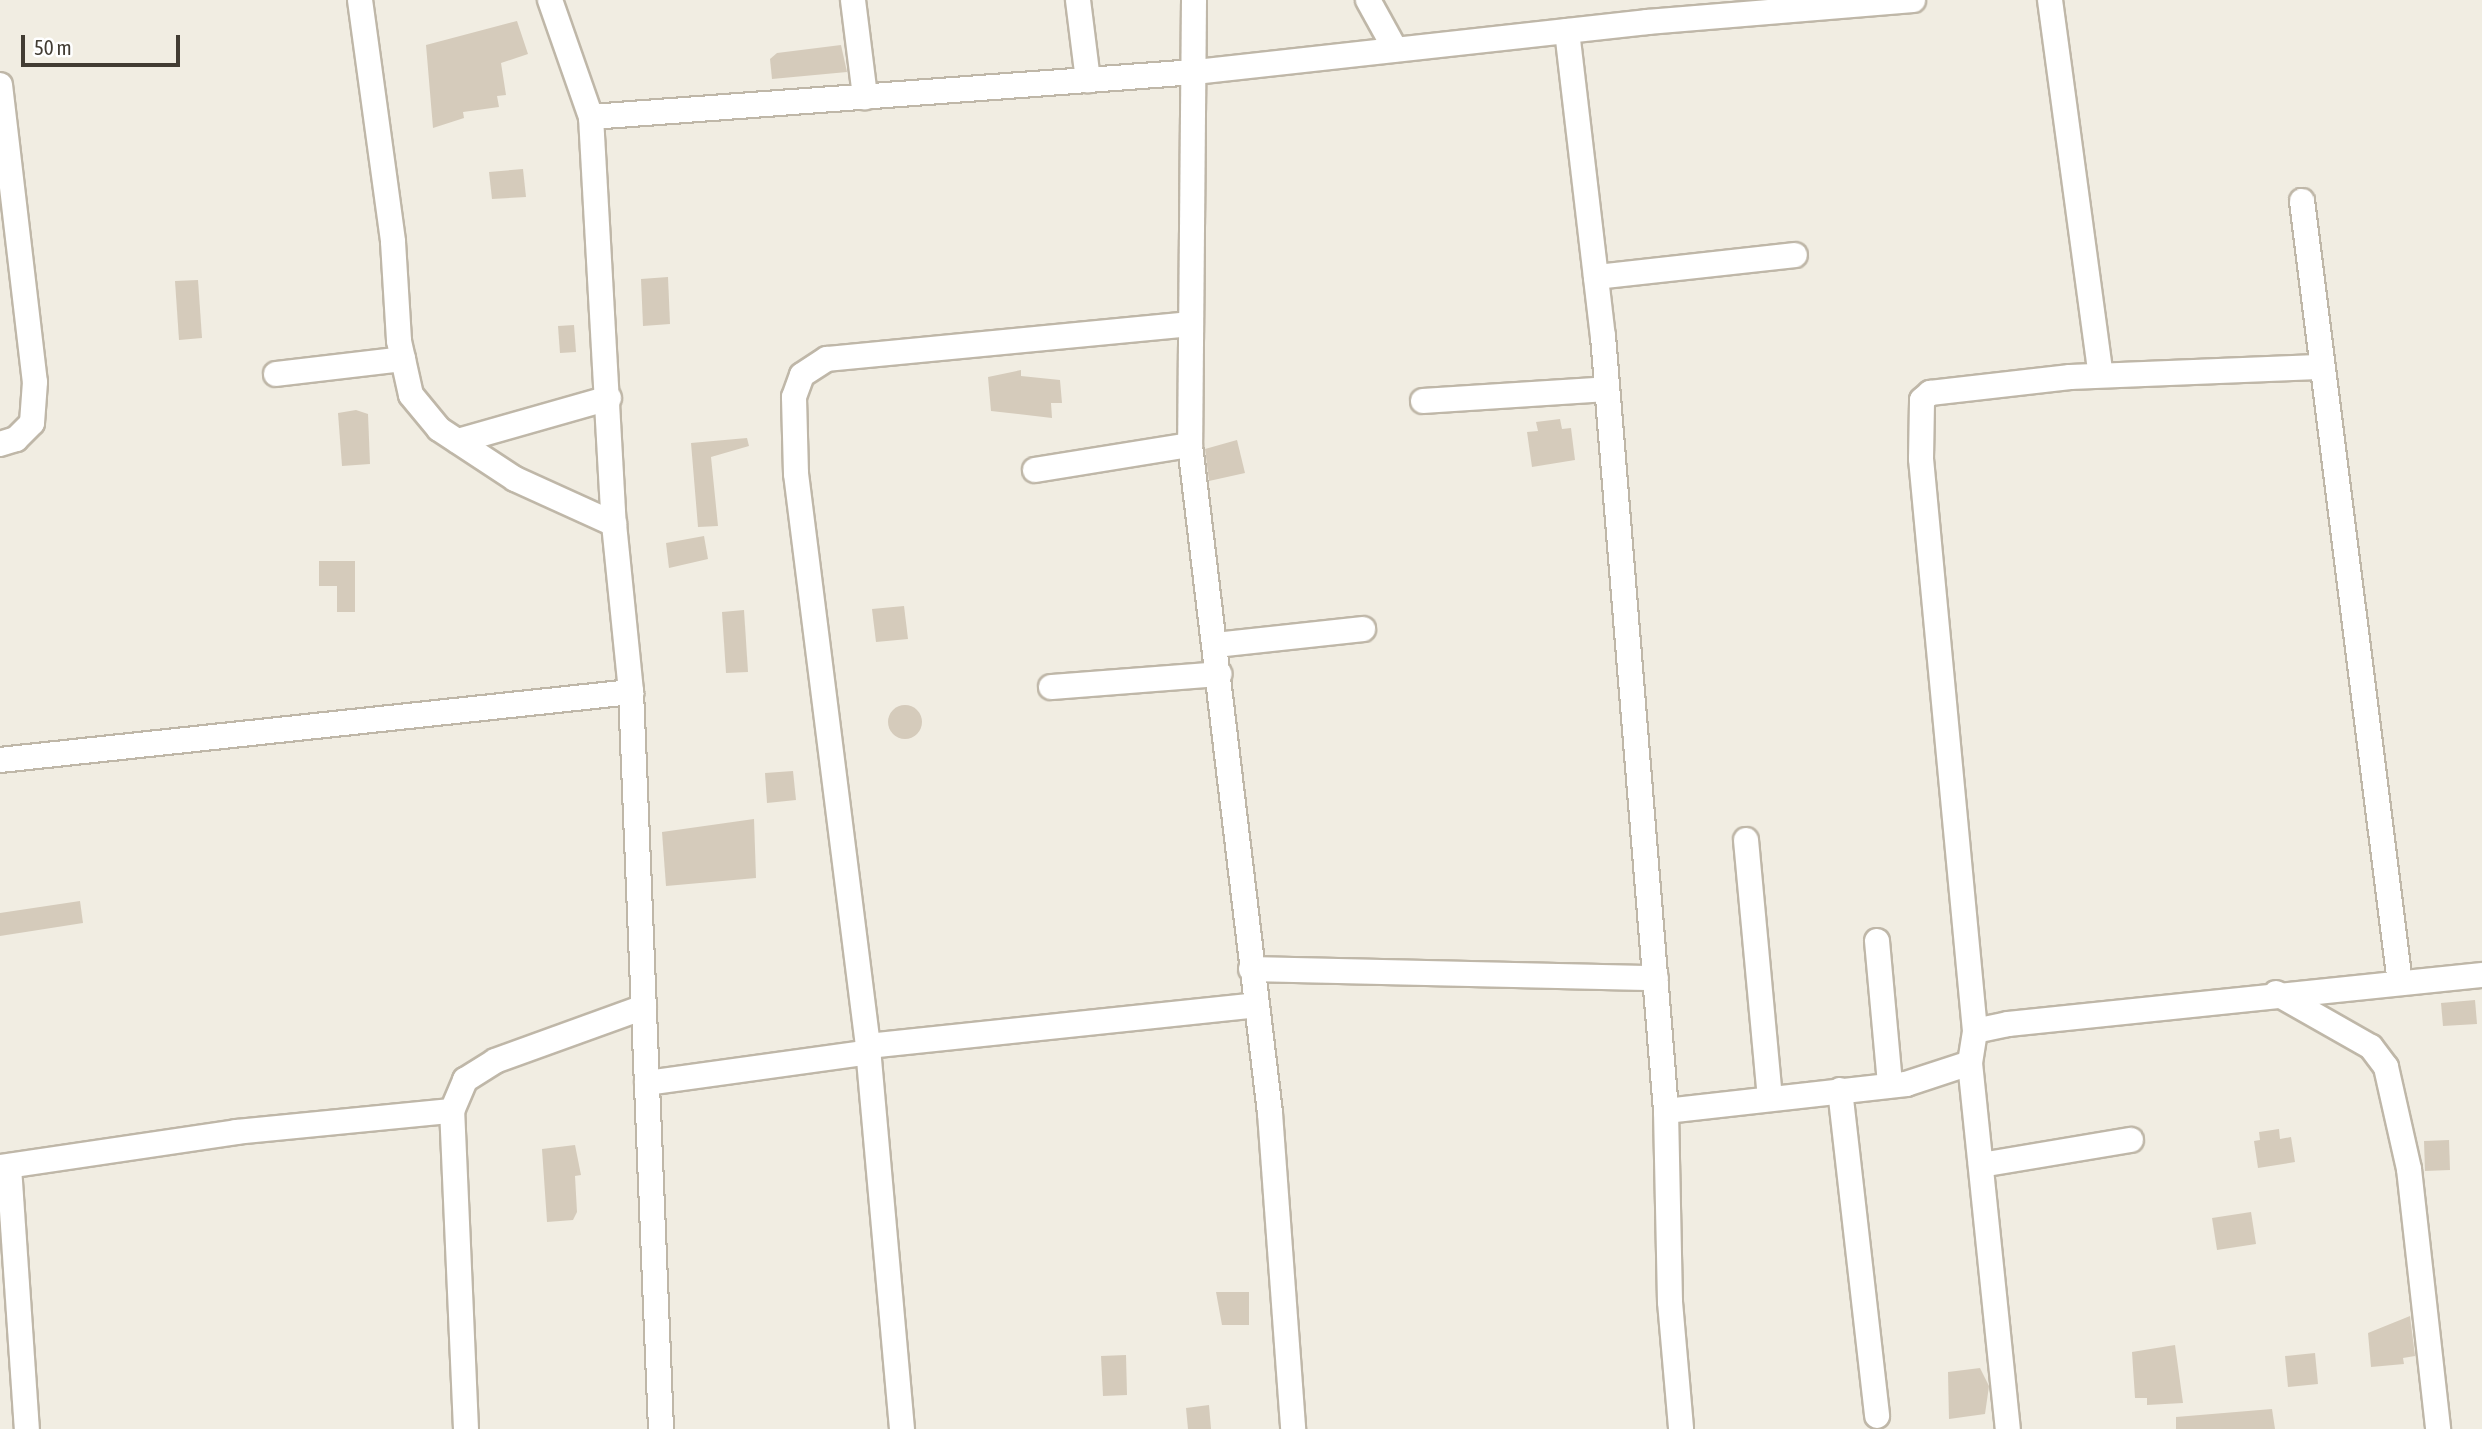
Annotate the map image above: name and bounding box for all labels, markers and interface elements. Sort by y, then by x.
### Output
scale bar [24,21,184,65]
text: 50 m [34,35,72,59]

